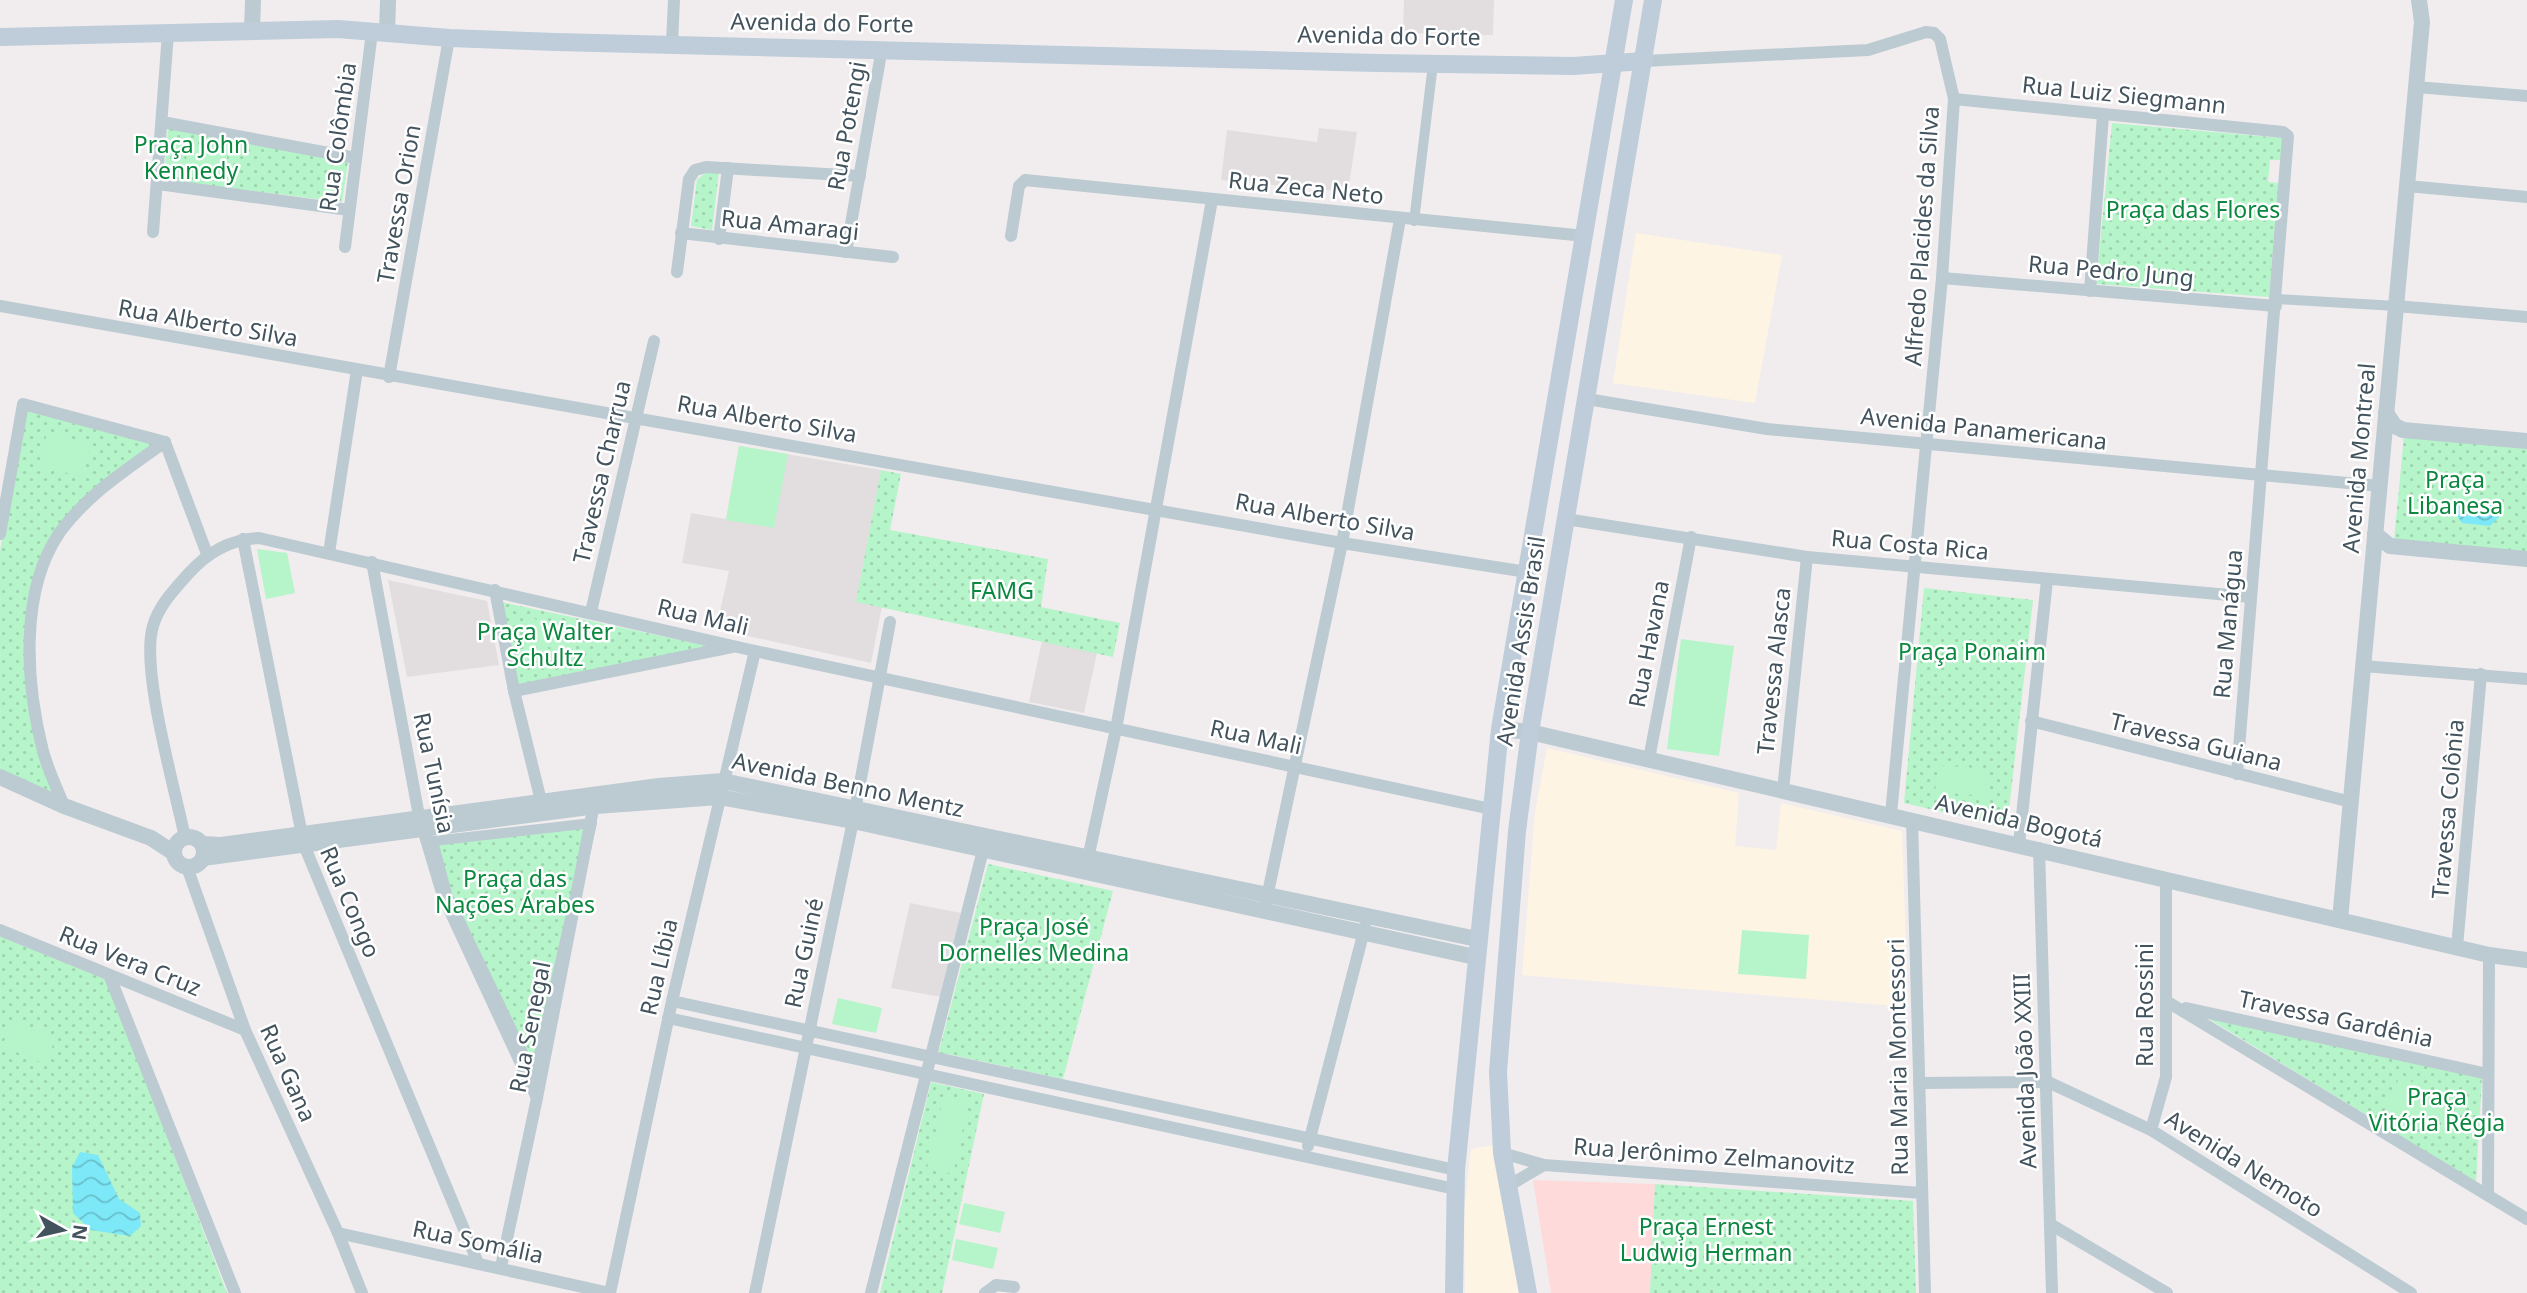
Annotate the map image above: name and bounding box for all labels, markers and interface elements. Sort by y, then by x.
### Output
street label: Avenida do Forte [730,4,914,40]
street label: Avenida do Forte [1297,17,1481,53]
street label: Rua Potengi [819,59,873,193]
street label: Rua Colômbia [311,60,363,213]
street label: Rua Luiz Siegmann [2021,67,2228,121]
street label: Alfredo Placides da Silva [1896,105,1946,367]
street label: Travessa Orion [368,122,428,286]
park label: Praça John Kennedy [134,128,248,186]
street label: Rua Zeca Neto [1227,163,1385,211]
park label: Praça das Flores [2106,193,2280,225]
street label: Rua Amaragi [720,201,861,247]
street label: Rua Pedro Jung [2027,247,2195,293]
street label: Rua Alberto Silva [116,290,301,354]
street label: Avenida Montreal [2334,362,2382,554]
street label: Travessa Charrua [564,377,638,566]
street label: Rua Alberto Silva [675,386,860,450]
street label: Avenida Panamericana [1859,399,2109,457]
park label: Praça Libanesa [2407,463,2503,521]
street label: Rua Alberto Silva [1233,484,1418,548]
street label: Rua Costa Rica [1830,521,1990,567]
street label: Avenida Assis Brasil [1488,534,1552,748]
street label: Rua Manágua [2205,548,2249,700]
park label: FAMG [970,574,1034,606]
street label: Rua Havana [1620,577,1676,710]
street label: Travessa Alasca [1748,586,1798,756]
street label: Rua Mali [654,590,752,642]
park label: Praça Walter Schultz [477,615,614,673]
park label: Praça Ponaim [1898,635,2046,667]
street label: Travessa Guiana [2107,704,2286,778]
street label: Rua Tunísia [407,709,463,836]
street label: Rua Mali [1207,711,1305,761]
street label: Travessa Colônia [2423,718,2471,900]
street label: Avenida Benno Mentz [729,744,967,824]
street label: Avenida Bogotá [1932,785,2106,855]
street label: Rua Congo [313,841,389,962]
park label: Praça das Nações Árabes [435,862,595,920]
street label: Rua Guiné [776,895,830,1011]
park label: Praça José Dornelles Medina [939,910,1129,968]
street label: Rua Líbia [631,915,685,1018]
street label: Rua Vera Cruz [55,917,206,1003]
street label: Rua Maria Montessori [1879,938,1915,1176]
street label: Rua Rossini [2128,943,2160,1067]
street label: Rua Senegal [501,958,557,1095]
street label: Avenida João XXIII [2005,973,2043,1169]
street label: Travessa Gardênia [2236,982,2436,1054]
street label: Rua Gana [253,1019,325,1127]
park label: Praça Vitória Régia [2369,1080,2505,1138]
street label: Avenida Nemoto [2159,1102,2330,1225]
street label: Rua Jerônimo Zelmanovitz [1572,1129,1856,1181]
north arrow [28,1195,98,1265]
park label: Praça Ernest Ludwig Herman [1620,1210,1792,1268]
street label: Rua Somália [410,1212,547,1271]
text: N [66,1223,94,1242]

